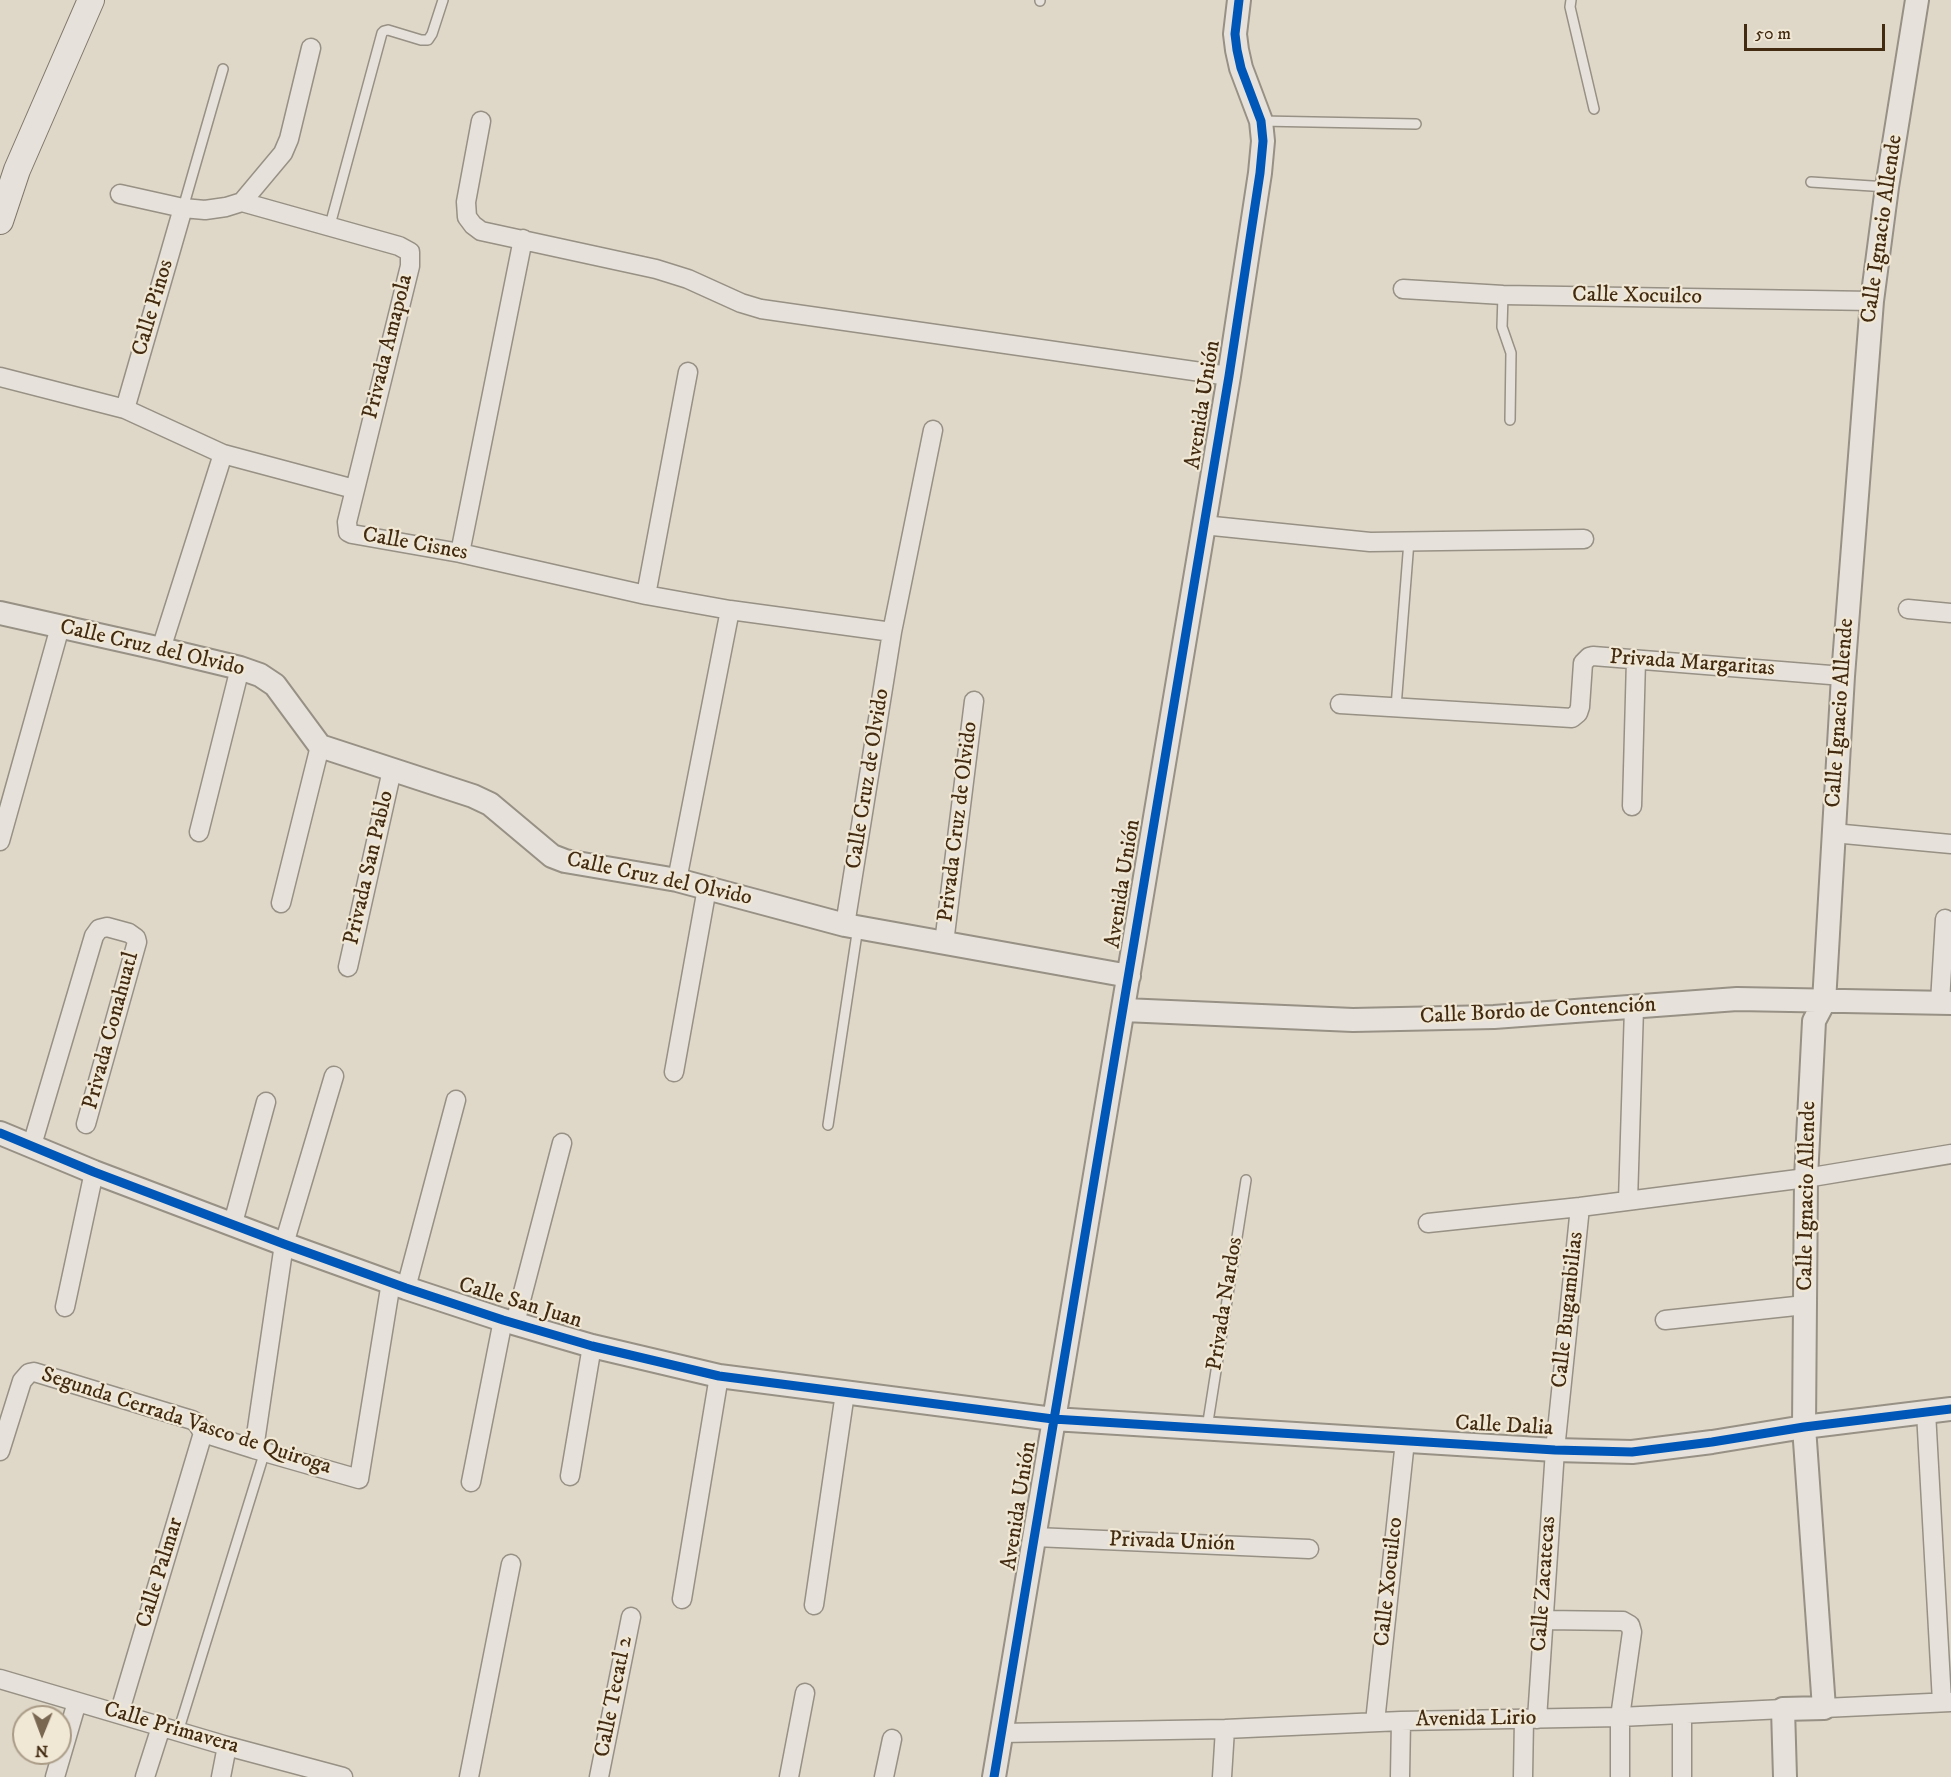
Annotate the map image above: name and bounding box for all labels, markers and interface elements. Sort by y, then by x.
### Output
scale bar [1747,12,1888,50]
text: 50 m [1755,23,1791,45]
street label: Calle Ignacio Allende [1857,133,1909,325]
street label: Calle Pinos [128,257,180,359]
street label: Privada Amapola [358,272,420,422]
street label: Calle Xocuilco [1572,283,1702,311]
street label: Avenida Unión [1181,339,1227,471]
street label: Calle Cisnes [360,523,470,567]
street label: Calle Cruz del Olvido [57,615,247,683]
street label: Calle Ignacio Allende [1821,617,1861,809]
street label: Privada Margaritas [1608,645,1776,683]
street label: Calle Cruz de Olvido [842,687,896,871]
street label: Privada Cruz de Olvido [934,720,984,924]
street label: Privada San Pablo [339,788,401,948]
street label: Avenida Unión [1101,818,1147,950]
street label: Calle Cruz del Olvido [564,847,754,913]
street label: Privada Conahuatl [78,949,146,1113]
street label: Calle Bordo de Contención [1419,993,1657,1031]
street label: Calle Ignacio Allende [1793,1101,1823,1291]
street label: Calle Bugambilias [1548,1231,1590,1389]
street label: Privada Nardos [1202,1235,1250,1373]
street label: Calle San Juan [455,1273,585,1335]
street label: Segunda Cerrada Vasco de Quiroga [38,1363,334,1481]
street label: Calle Dalia [1454,1411,1554,1443]
street label: Avenida Unión [997,1440,1043,1572]
street label: Calle Palmar [132,1515,190,1631]
street label: Calle Zacatecas [1527,1515,1563,1653]
street label: Calle Xocuilco [1370,1516,1410,1648]
street label: Privada Unión [1108,1528,1236,1558]
street label: Calle Tecatl 2 [590,1634,640,1760]
street label: Calle Primavera [100,1697,242,1761]
north arrow [12,1705,72,1765]
street label: Avenida Lirio [1415,1706,1537,1734]
text: N [35,1741,48,1761]

